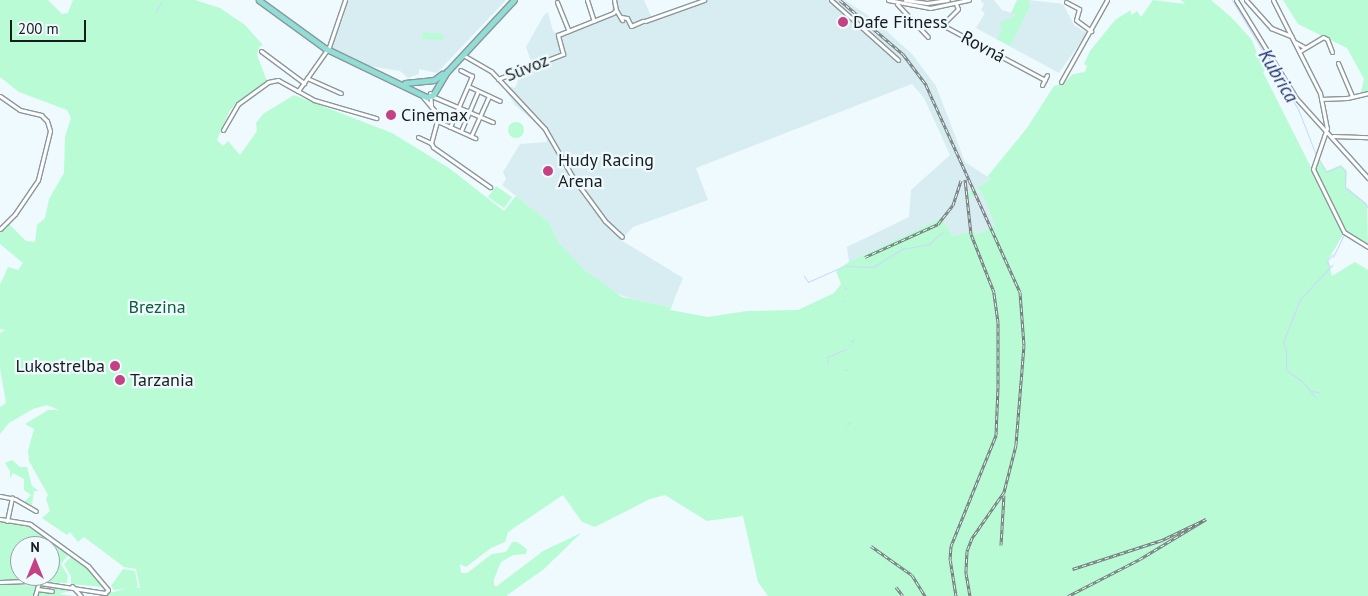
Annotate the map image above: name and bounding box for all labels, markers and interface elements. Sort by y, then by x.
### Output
scale bar [12,10,89,42]
place label: Dafe Fitness [853,11,948,33]
marker: Dafe Fitness [837,16,849,28]
text: 200 m [18,19,59,38]
street label: Rovná [957,26,1009,68]
water label: Kubrica [1253,45,1303,107]
street label: Súvoz [502,50,552,86]
place label: Cinemax [401,104,468,126]
marker: Cinemax [385,109,397,121]
place label: Hudy Racing Arena [558,150,655,192]
marker: Hudy Racing Arena [542,165,554,177]
park label: Brezina [128,296,186,318]
place label: Lukostrelba [15,355,105,377]
marker: Lukostrelba [109,360,121,372]
place label: Tarzania [130,369,194,391]
marker: Tarzania [114,374,126,386]
north arrow [10,536,60,586]
text: N [30,538,40,556]

